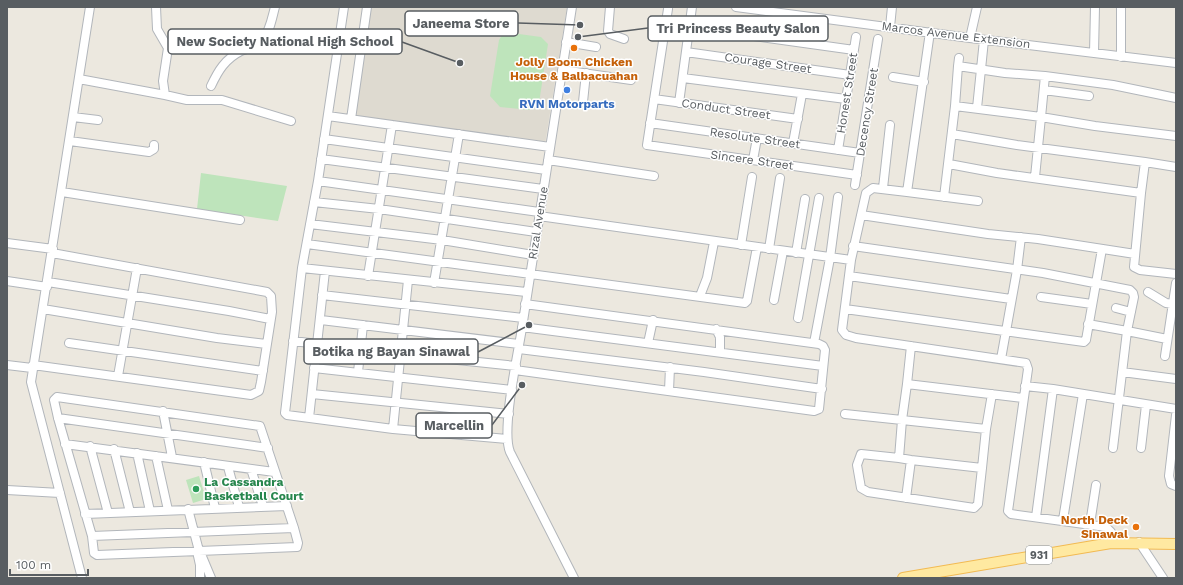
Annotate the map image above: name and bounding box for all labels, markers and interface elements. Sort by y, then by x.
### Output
callout: Janeema Store [405,11,518,36]
text: Janeema Store [413,16,510,31]
callout: Tri Princess Beauty Salon [648,16,828,41]
street label: Marcos Avenue Extension [881,19,1031,51]
text: Tri Princess Beauty Salon [656,21,820,36]
callout: New Society National High School [168,29,402,54]
text: New Society National High School [177,34,394,49]
marker: Jolly Boom Chicken House & Balbacuahan [569,43,579,53]
street label: Courage Street [724,50,812,76]
street label: Honest Street [834,51,860,135]
place label: Jolly Boom Chicken House & Balbacuahan [510,55,638,83]
street label: Decency Street [853,67,881,157]
marker: RVN Motorparts [562,85,572,95]
street label: Conduct Street [681,96,771,122]
place label: RVN Motorparts [519,97,615,111]
street label: Resolute Street [709,125,801,151]
street label: Sincere Street [710,147,794,173]
street label: Rizal Avenue [525,185,551,260]
callout: Botika ng Bayan Sinawal [304,339,478,364]
text: Botika ng Bayan Sinawal [312,344,471,359]
callout: Marcellin [416,413,492,438]
text: Marcellin [424,418,484,433]
place label: La Cassandra Basketball Court [204,475,304,503]
marker: La Cassandra Basketball Court [191,484,201,494]
place label: North Deck Sinawal [1061,513,1129,541]
marker: North Deck Sinawal [1131,522,1141,532]
road number: 931 [1026,546,1052,564]
scale bar [10,551,88,577]
text: 100 m [16,558,51,572]

